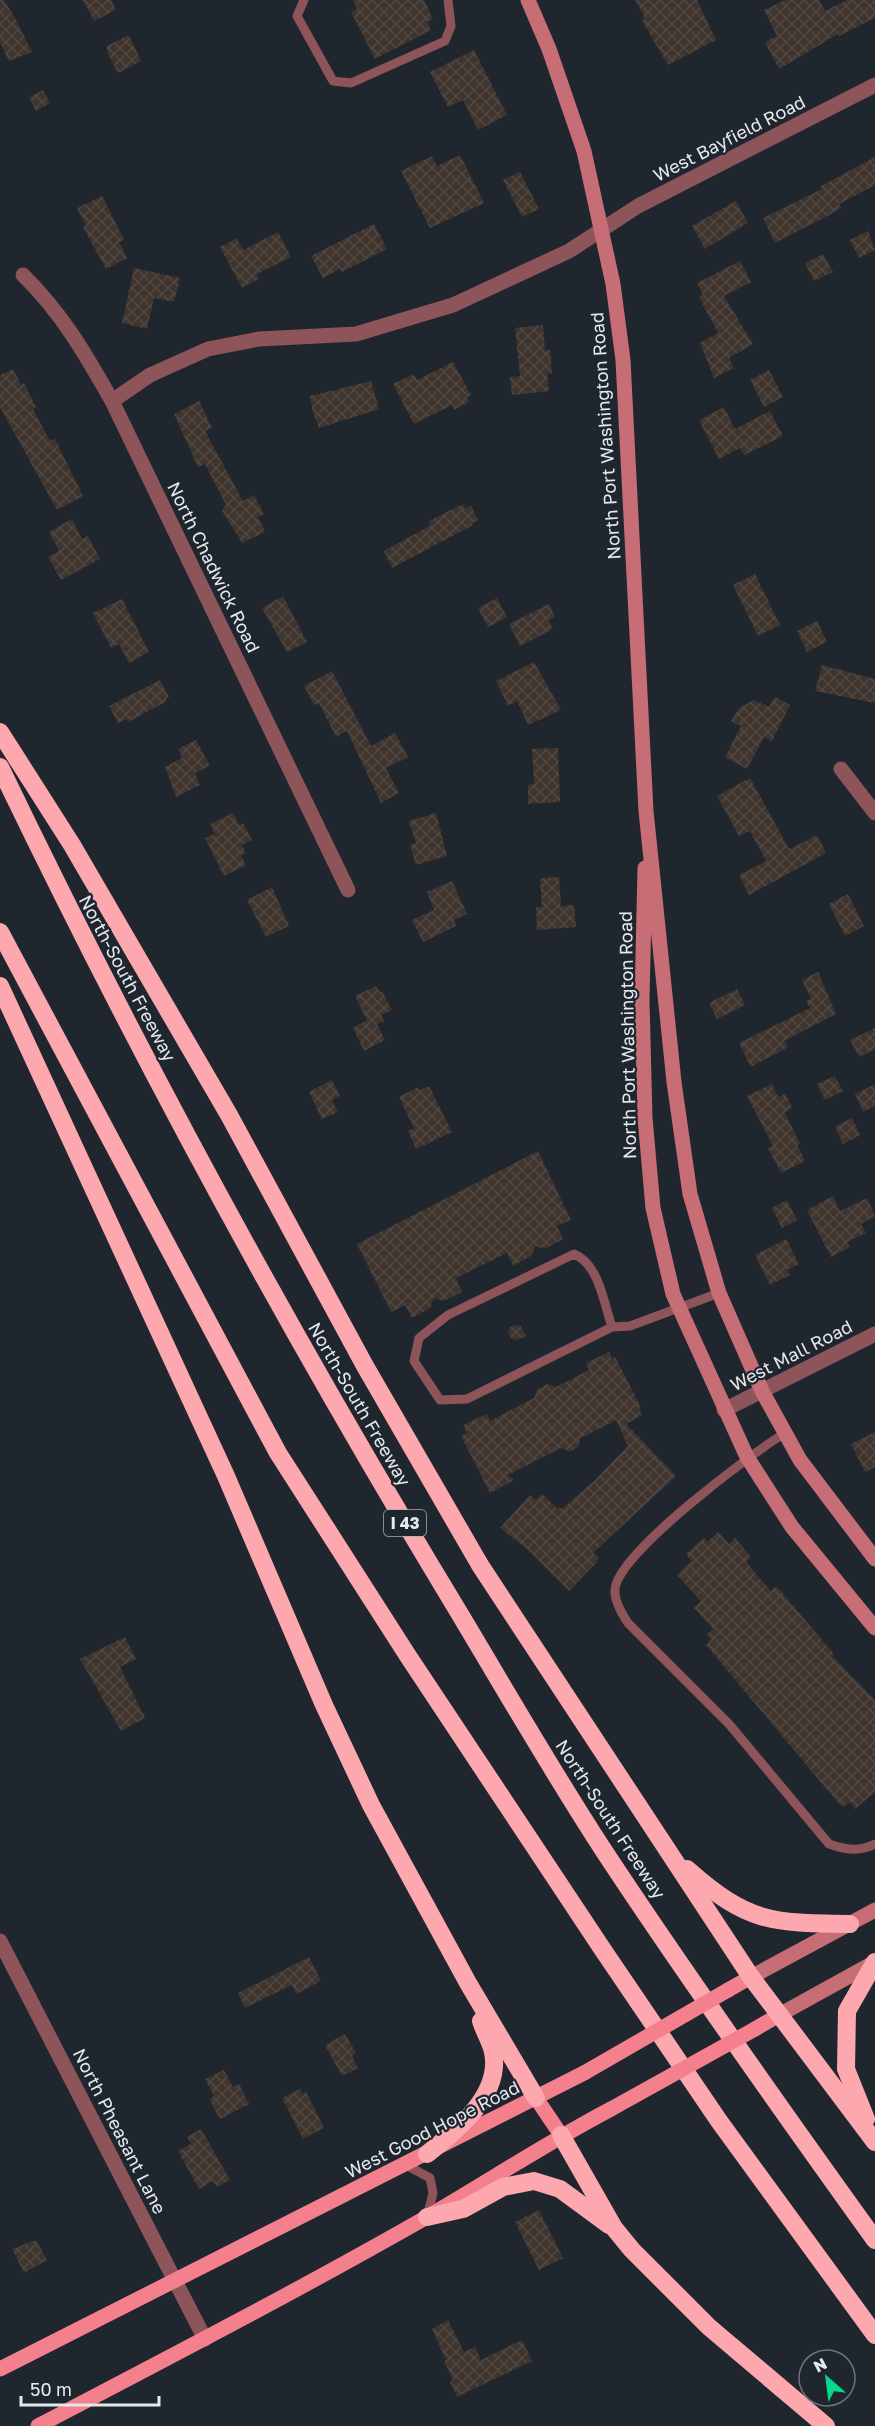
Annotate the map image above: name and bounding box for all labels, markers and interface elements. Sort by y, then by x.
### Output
street label: West Bayfield Road [649,90,809,186]
street label: North Port Washington Road [585,311,625,561]
street label: North Chadwick Road [163,478,265,656]
street label: North-South Freeway [75,891,181,1065]
street label: North Port Washington Road [614,911,640,1159]
street label: West Mall Road [726,1315,856,1395]
street label: North-South Freeway [304,1318,416,1490]
road number: I 43 [384,1510,426,1536]
street label: North-South Freeway [551,1735,671,1903]
street label: North Pheasant Lane [69,2045,171,2217]
street label: West Good Hope Road [341,2075,523,2183]
north arrow [797,2348,857,2408]
text: N [810,2353,830,2376]
scale bar [21,2369,159,2407]
text: 50 m [30,2378,72,2400]

